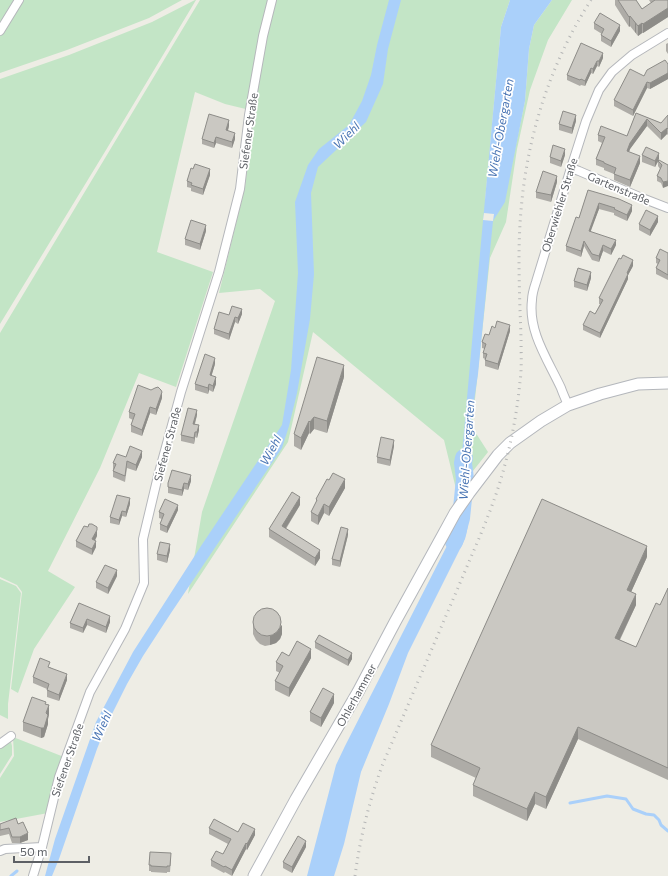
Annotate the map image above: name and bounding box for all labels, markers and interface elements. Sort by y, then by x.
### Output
water label: Wiehl-Obergarten [484,77,516,179]
street label: Siefener Straße [236,92,260,170]
water label: Wiehl [330,118,363,151]
street label: Oberwiehler Straße [538,156,580,254]
street label: Gartenstraße [586,169,652,207]
water label: Wiehl-Obergarten [456,399,476,500]
street label: Siefener Straße [151,405,183,483]
water label: Wiehl [256,432,284,467]
street label: Ohlerhammer [333,661,379,729]
water label: Wiehl [88,708,114,743]
street label: Siefener Straße [48,721,86,798]
scale bar [14,838,89,864]
text: 50 m [20,844,48,858]

